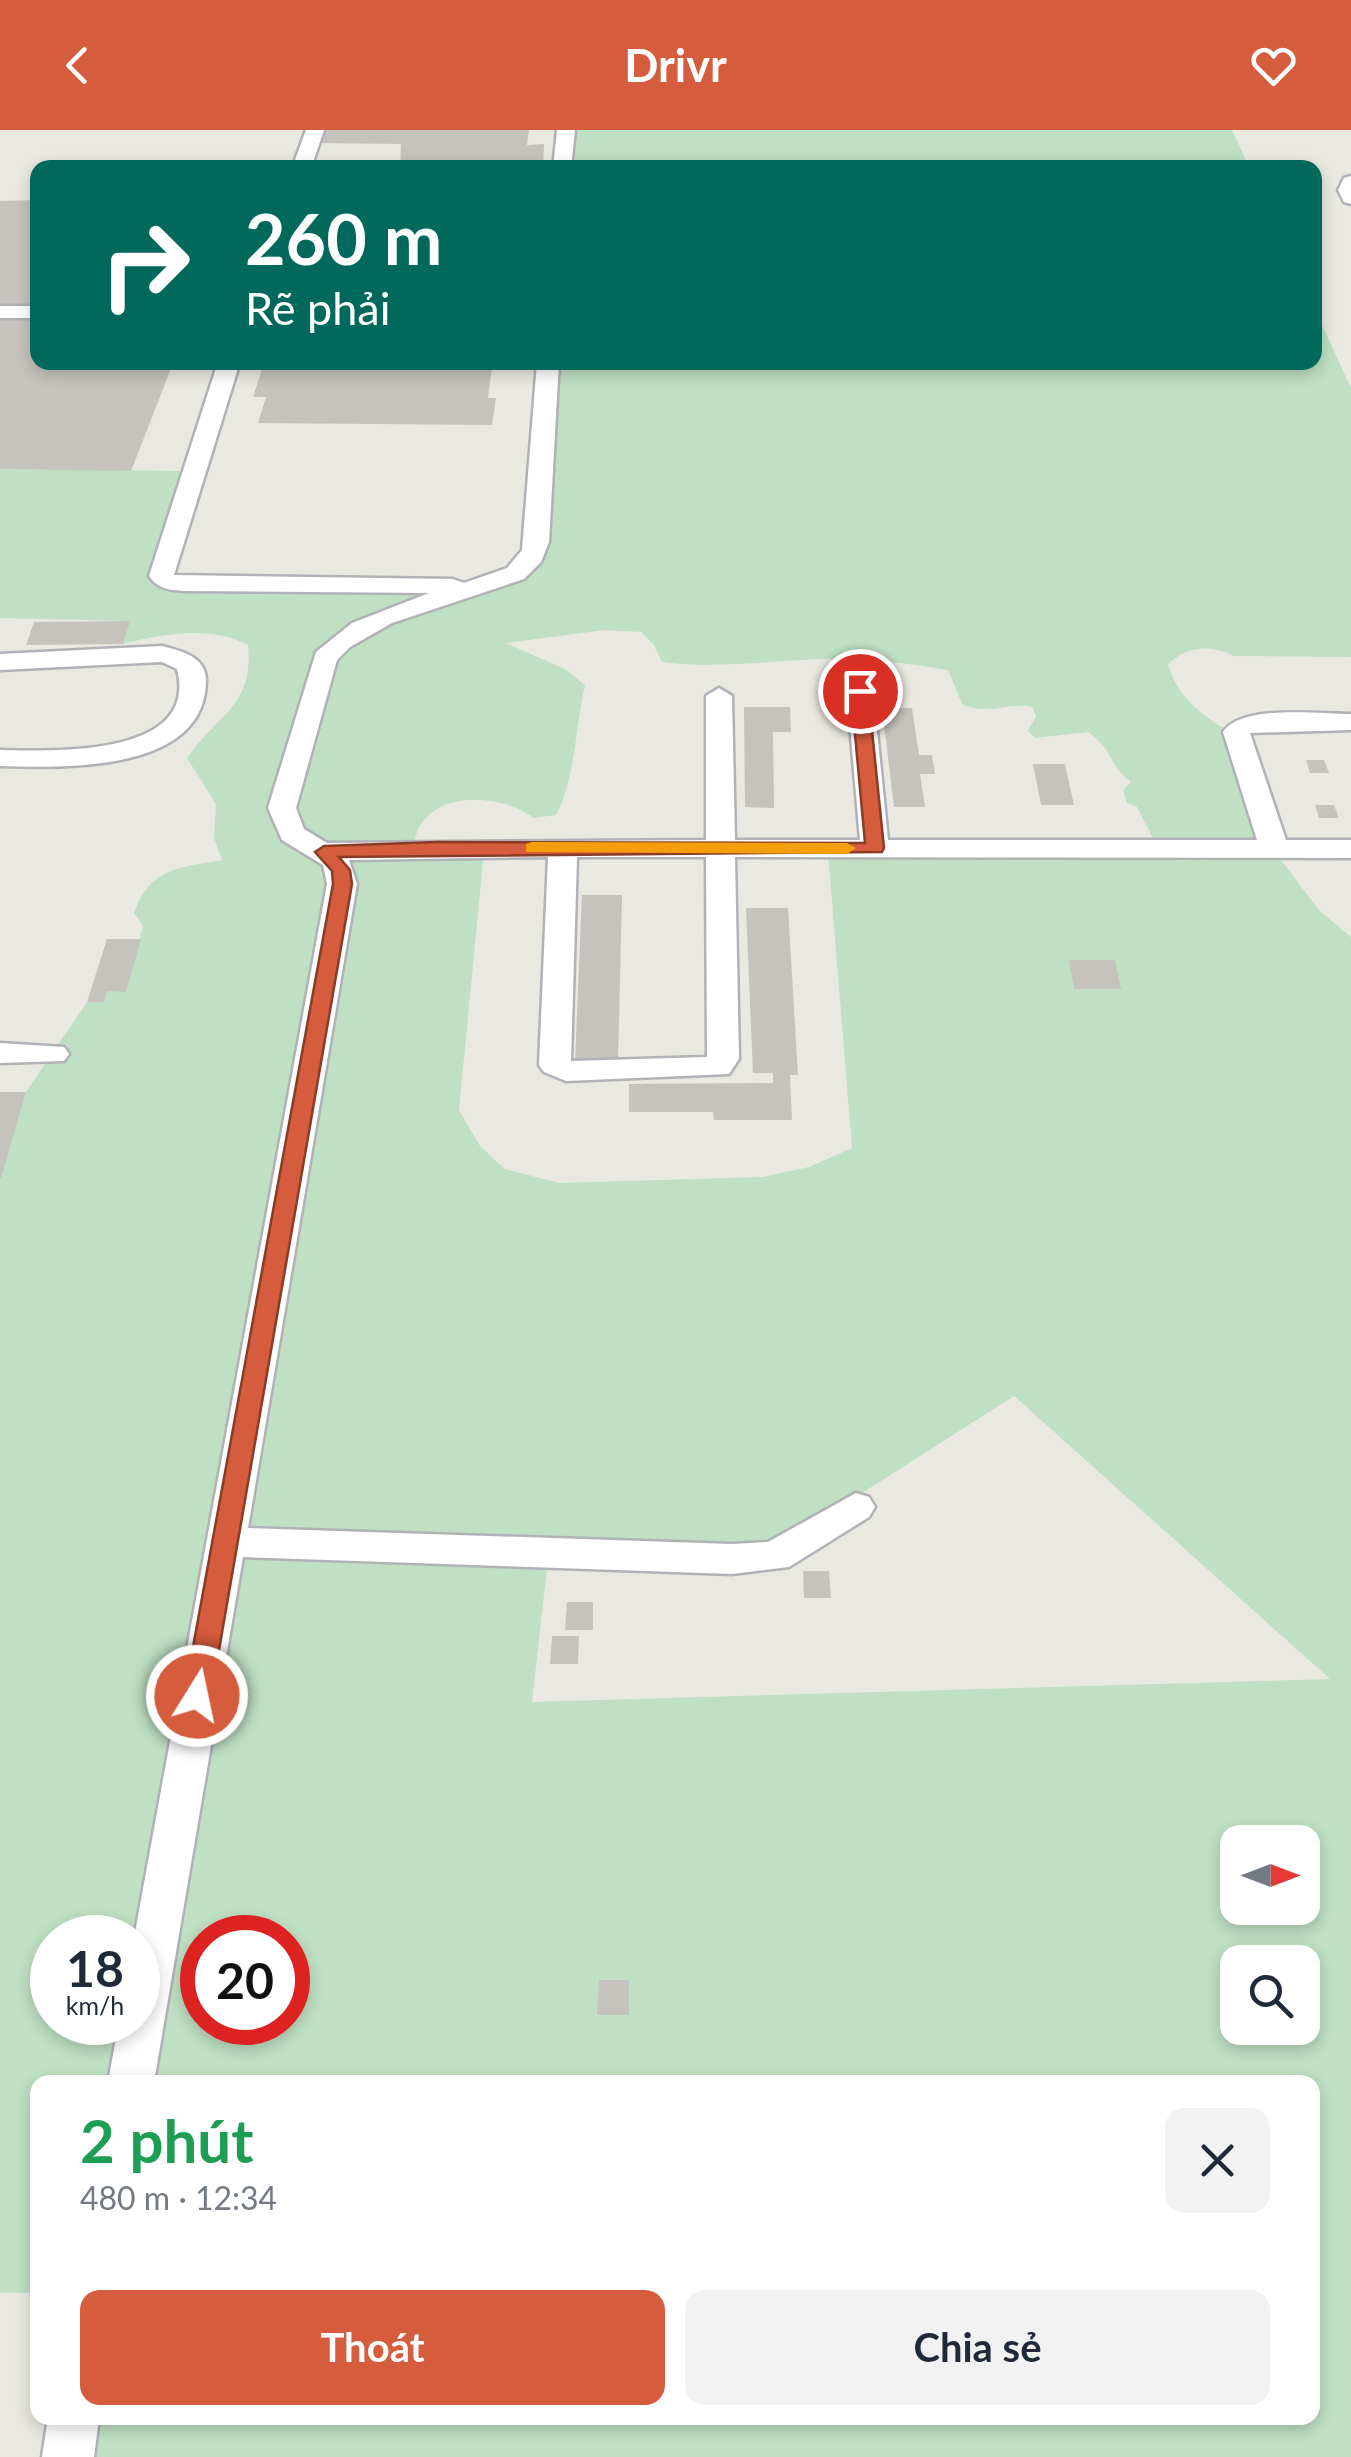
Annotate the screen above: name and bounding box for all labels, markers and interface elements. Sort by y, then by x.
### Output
icon: back [50,38,105,93]
text: Drivr [624,38,727,92]
icon: heart [1246,38,1301,93]
text: 260 m [245,196,442,280]
icon: right [80,200,210,330]
text: Rẽ phải [245,281,391,335]
pin [818,649,903,734]
icon: arrive [833,664,888,719]
position arrow [145,1644,249,1748]
north arrow [1220,1825,1320,1925]
map controls [1220,1825,1320,2045]
speed limit sign: 20 [180,1915,310,2045]
text: 18 [66,1938,124,1998]
button: search [1220,1945,1320,2045]
text: km/h [66,1990,124,2020]
text: 2 phút [80,2104,253,2176]
button: close [1165,2108,1270,2213]
text: 480 m · 12:34 [80,2178,277,2217]
button: Thoát [80,2290,665,2405]
button: Chia sẻ [685,2290,1270,2405]

